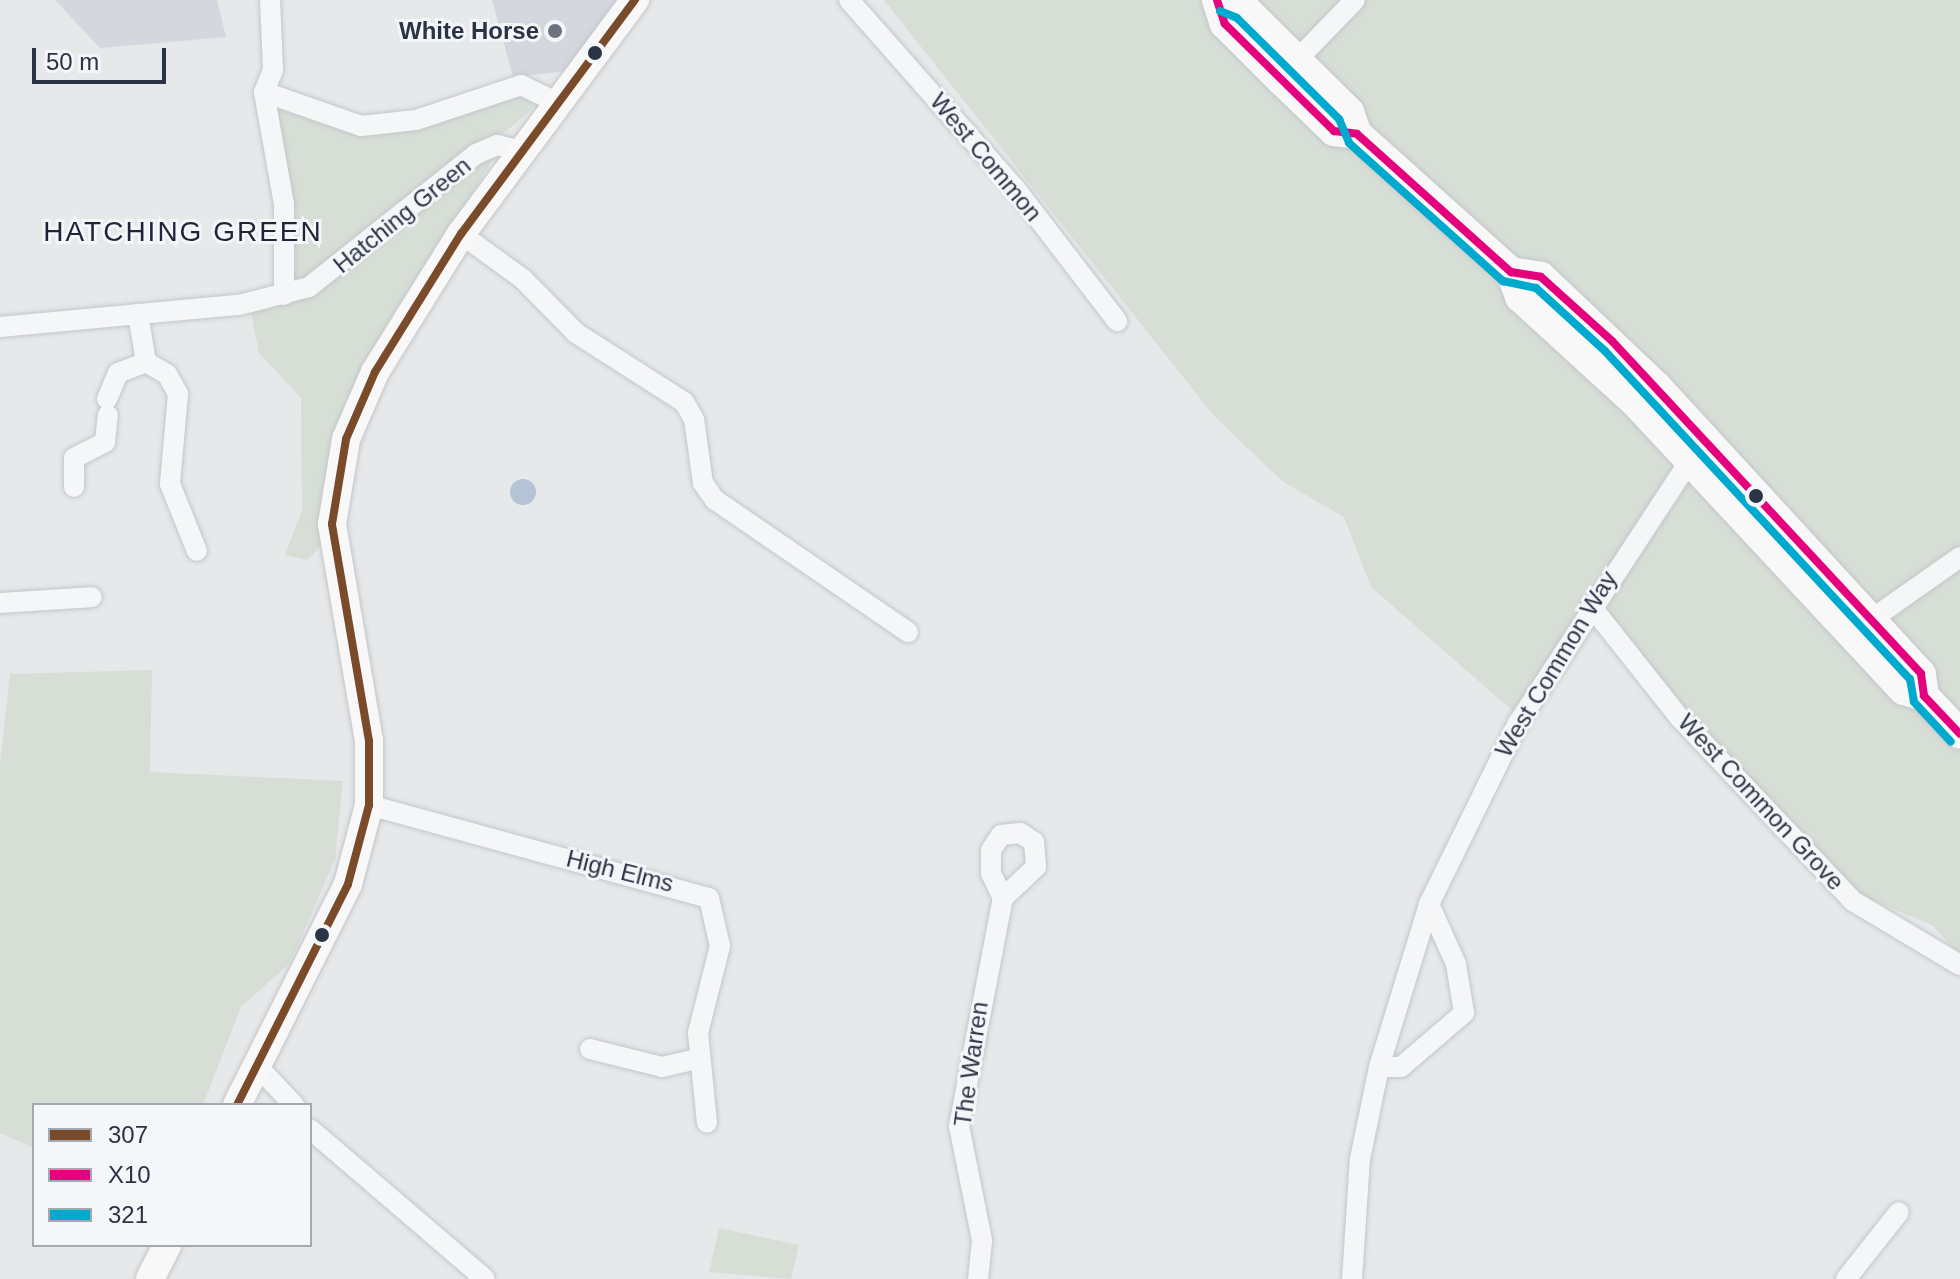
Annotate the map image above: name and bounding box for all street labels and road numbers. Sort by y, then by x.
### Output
street label: West Common [924,87,1048,227]
street label: Hatching Green [328,151,476,279]
street label: West Common Way [1489,566,1623,762]
street label: West Common Grove [1672,708,1850,896]
street label: High Elms [563,844,677,898]
street label: The Warren [948,1000,994,1128]

